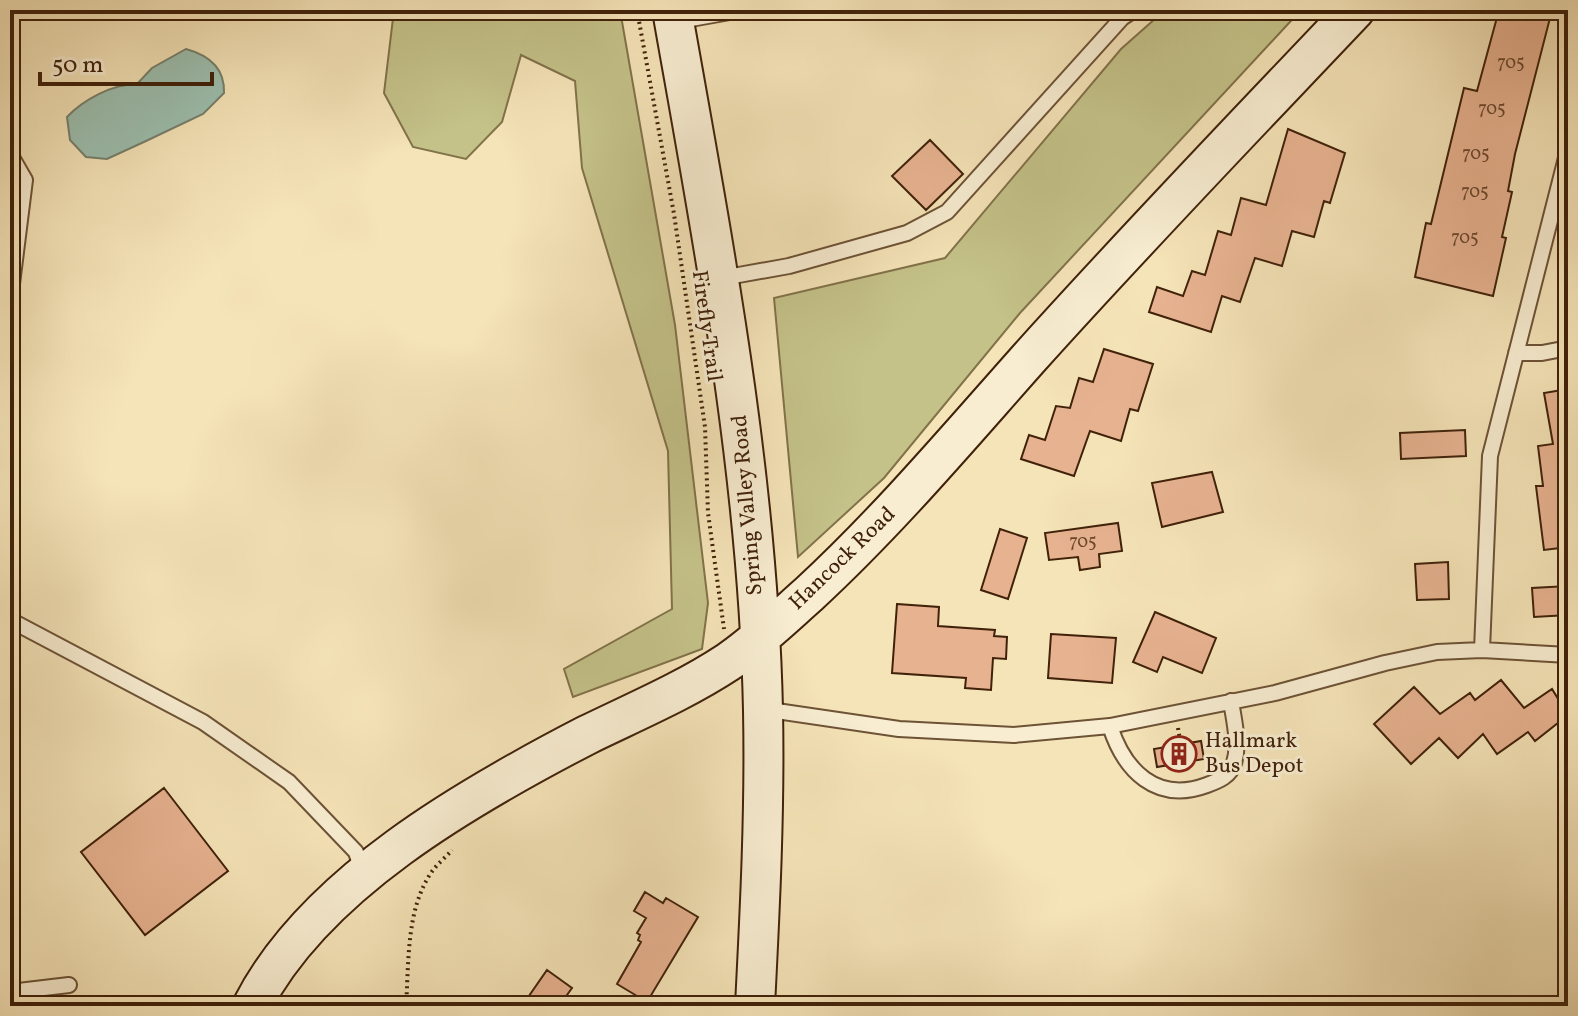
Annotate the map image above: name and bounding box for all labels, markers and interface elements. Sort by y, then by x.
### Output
scale bar [40,36,212,86]
text: 50 m [52,49,104,83]
house number: 705 [1497,51,1525,76]
house number: 705 [1478,97,1506,122]
house number: 705 [1462,142,1490,167]
house number: 705 [1461,180,1489,205]
house number: 705 [1451,226,1479,251]
street label: Firefly Trail [683,268,729,384]
street label: Spring Valley Road [725,413,771,597]
street label: Hancock Road [783,500,903,618]
house number: 705 [1069,530,1097,555]
place label: Hallmark Bus Depot [1205,726,1304,782]
building icon: Hallmark Bus Depot [1160,735,1198,773]

